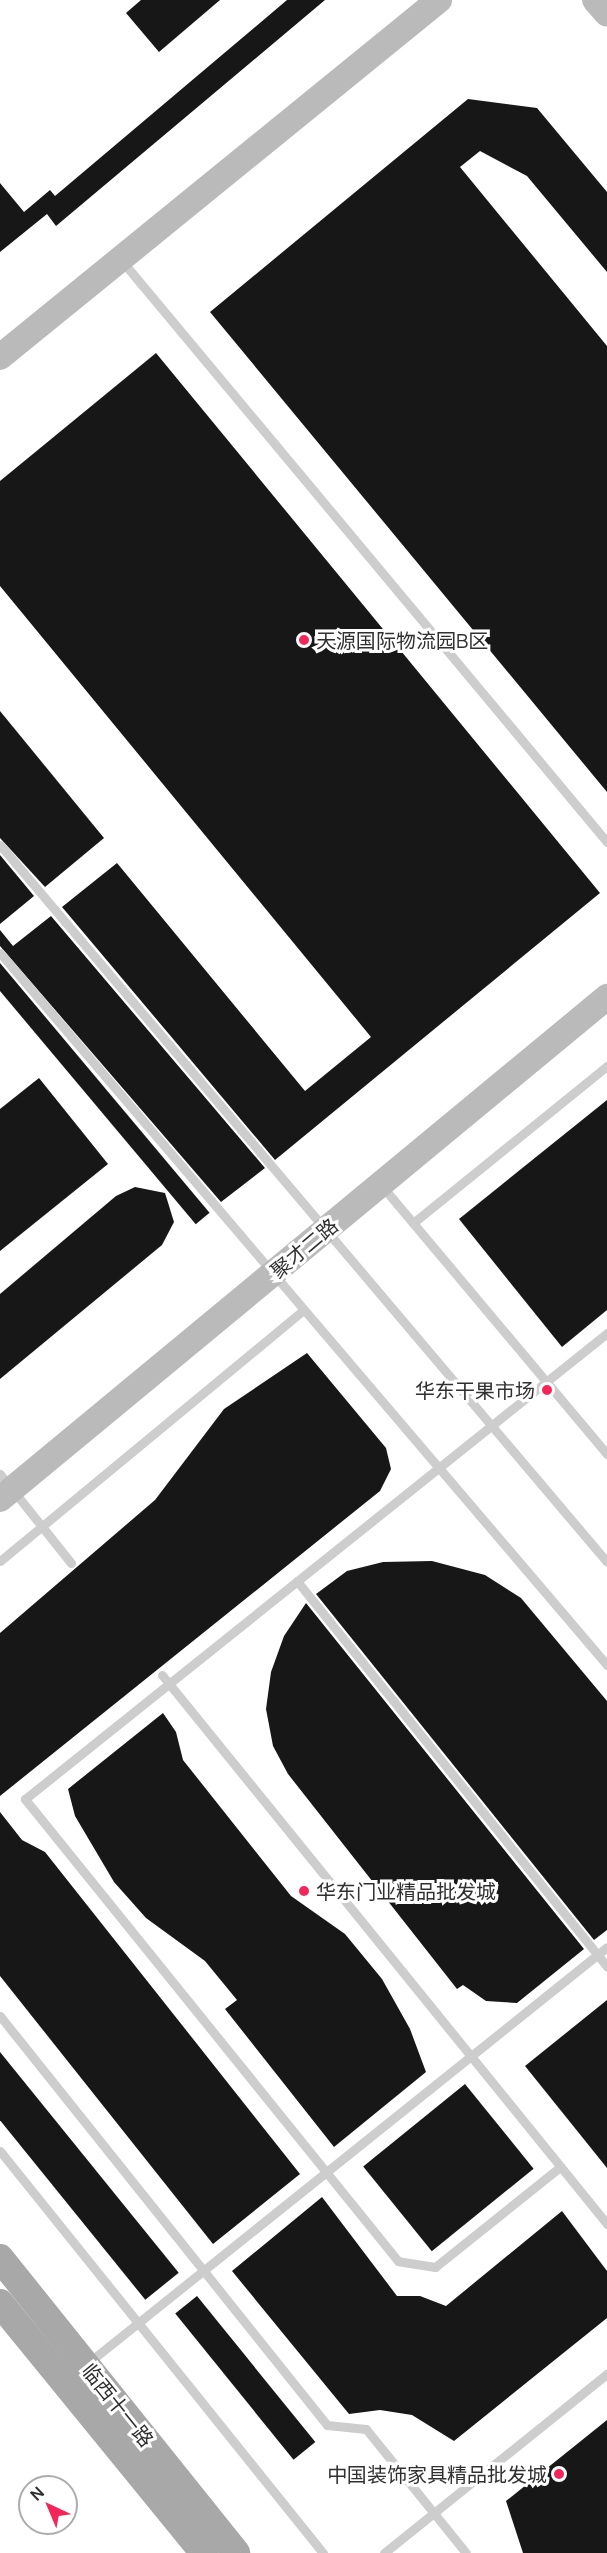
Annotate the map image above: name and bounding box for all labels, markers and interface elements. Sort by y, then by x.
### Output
place label: 天源国际物流园B区 [316,628,488,652]
marker: 天源国际物流园B区 [297,633,311,647]
street label: 聚才二路 [266,1213,342,1283]
place label: 华东干果市场 [415,1378,535,1402]
marker: 华东干果市场 [540,1383,554,1397]
place label: 华东门业精品批发城 [316,1879,496,1903]
marker: 华东门业精品批发城 [297,1884,311,1898]
street label: 临西十一路 [77,2359,159,2451]
place label: 中国装饰家具精品批发城 [327,2462,547,2486]
marker: 中国装饰家具精品批发城 [552,2467,566,2481]
north arrow [18,2475,78,2535]
text: N [25,2482,49,2505]

